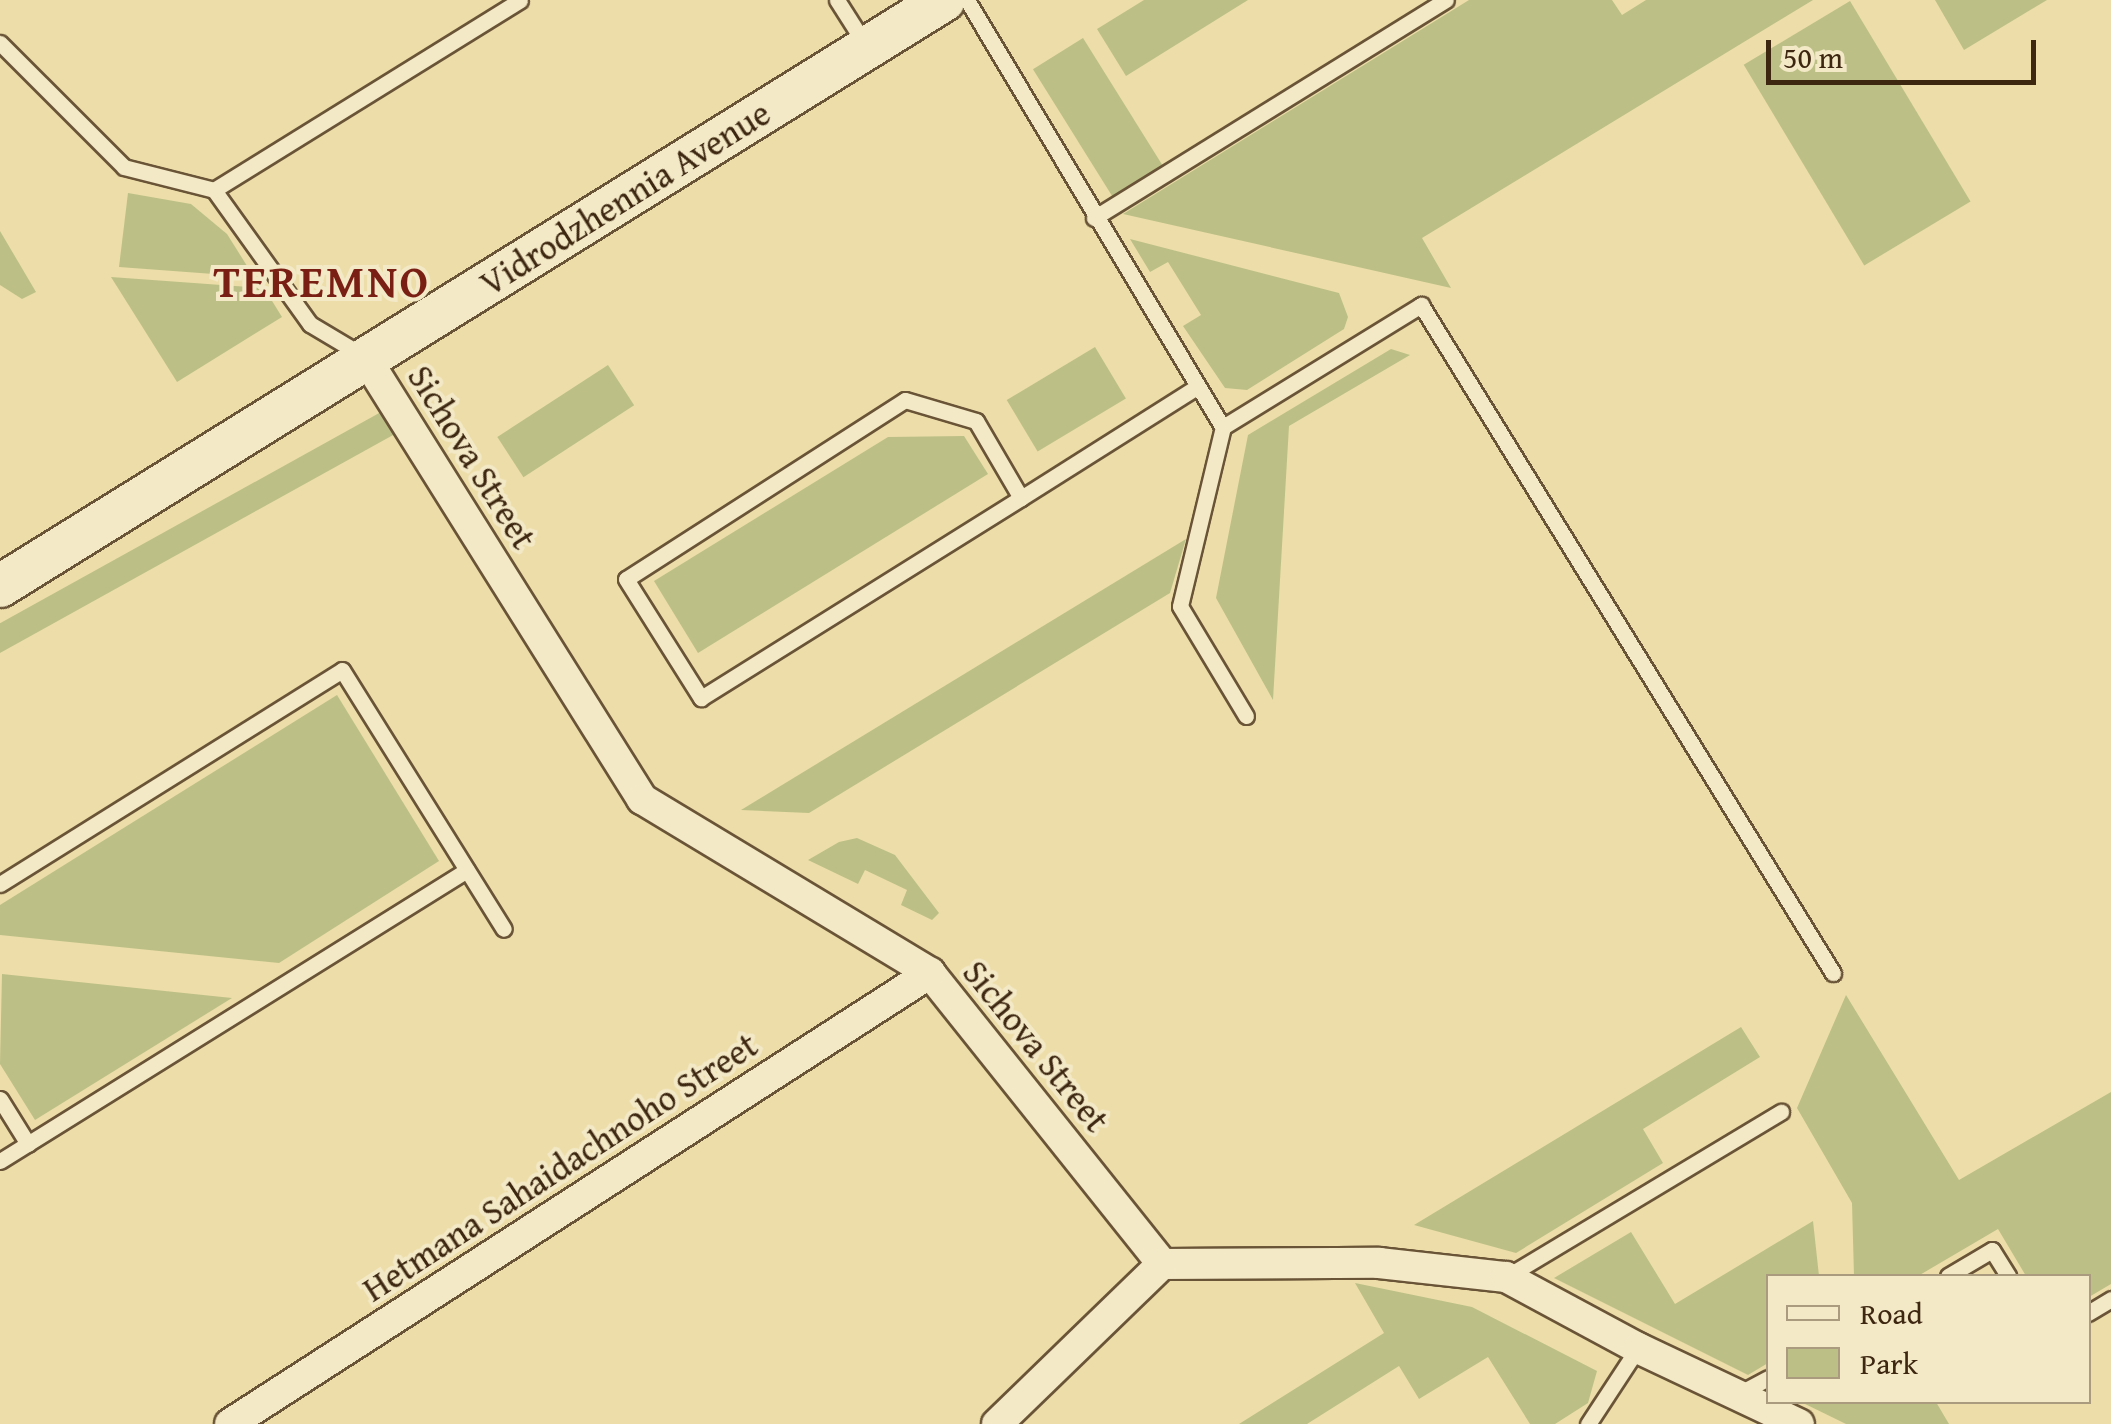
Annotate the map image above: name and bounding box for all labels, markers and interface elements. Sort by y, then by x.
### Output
scale bar [1771,20,2041,82]
text: 50 m [1783,35,1843,79]
street label: Vidrodzhennia Avenue [472,92,778,304]
district label: TEREMNO [213,254,431,308]
street label: Sichova Street [399,358,545,556]
street label: Sichova Street [954,952,1118,1140]
street label: Hetmana Sahaidachnoho Street [355,1024,765,1310]
legend [1766,1274,2091,1404]
text: Road [1860,1291,1923,1335]
text: Park [1860,1341,1918,1385]

